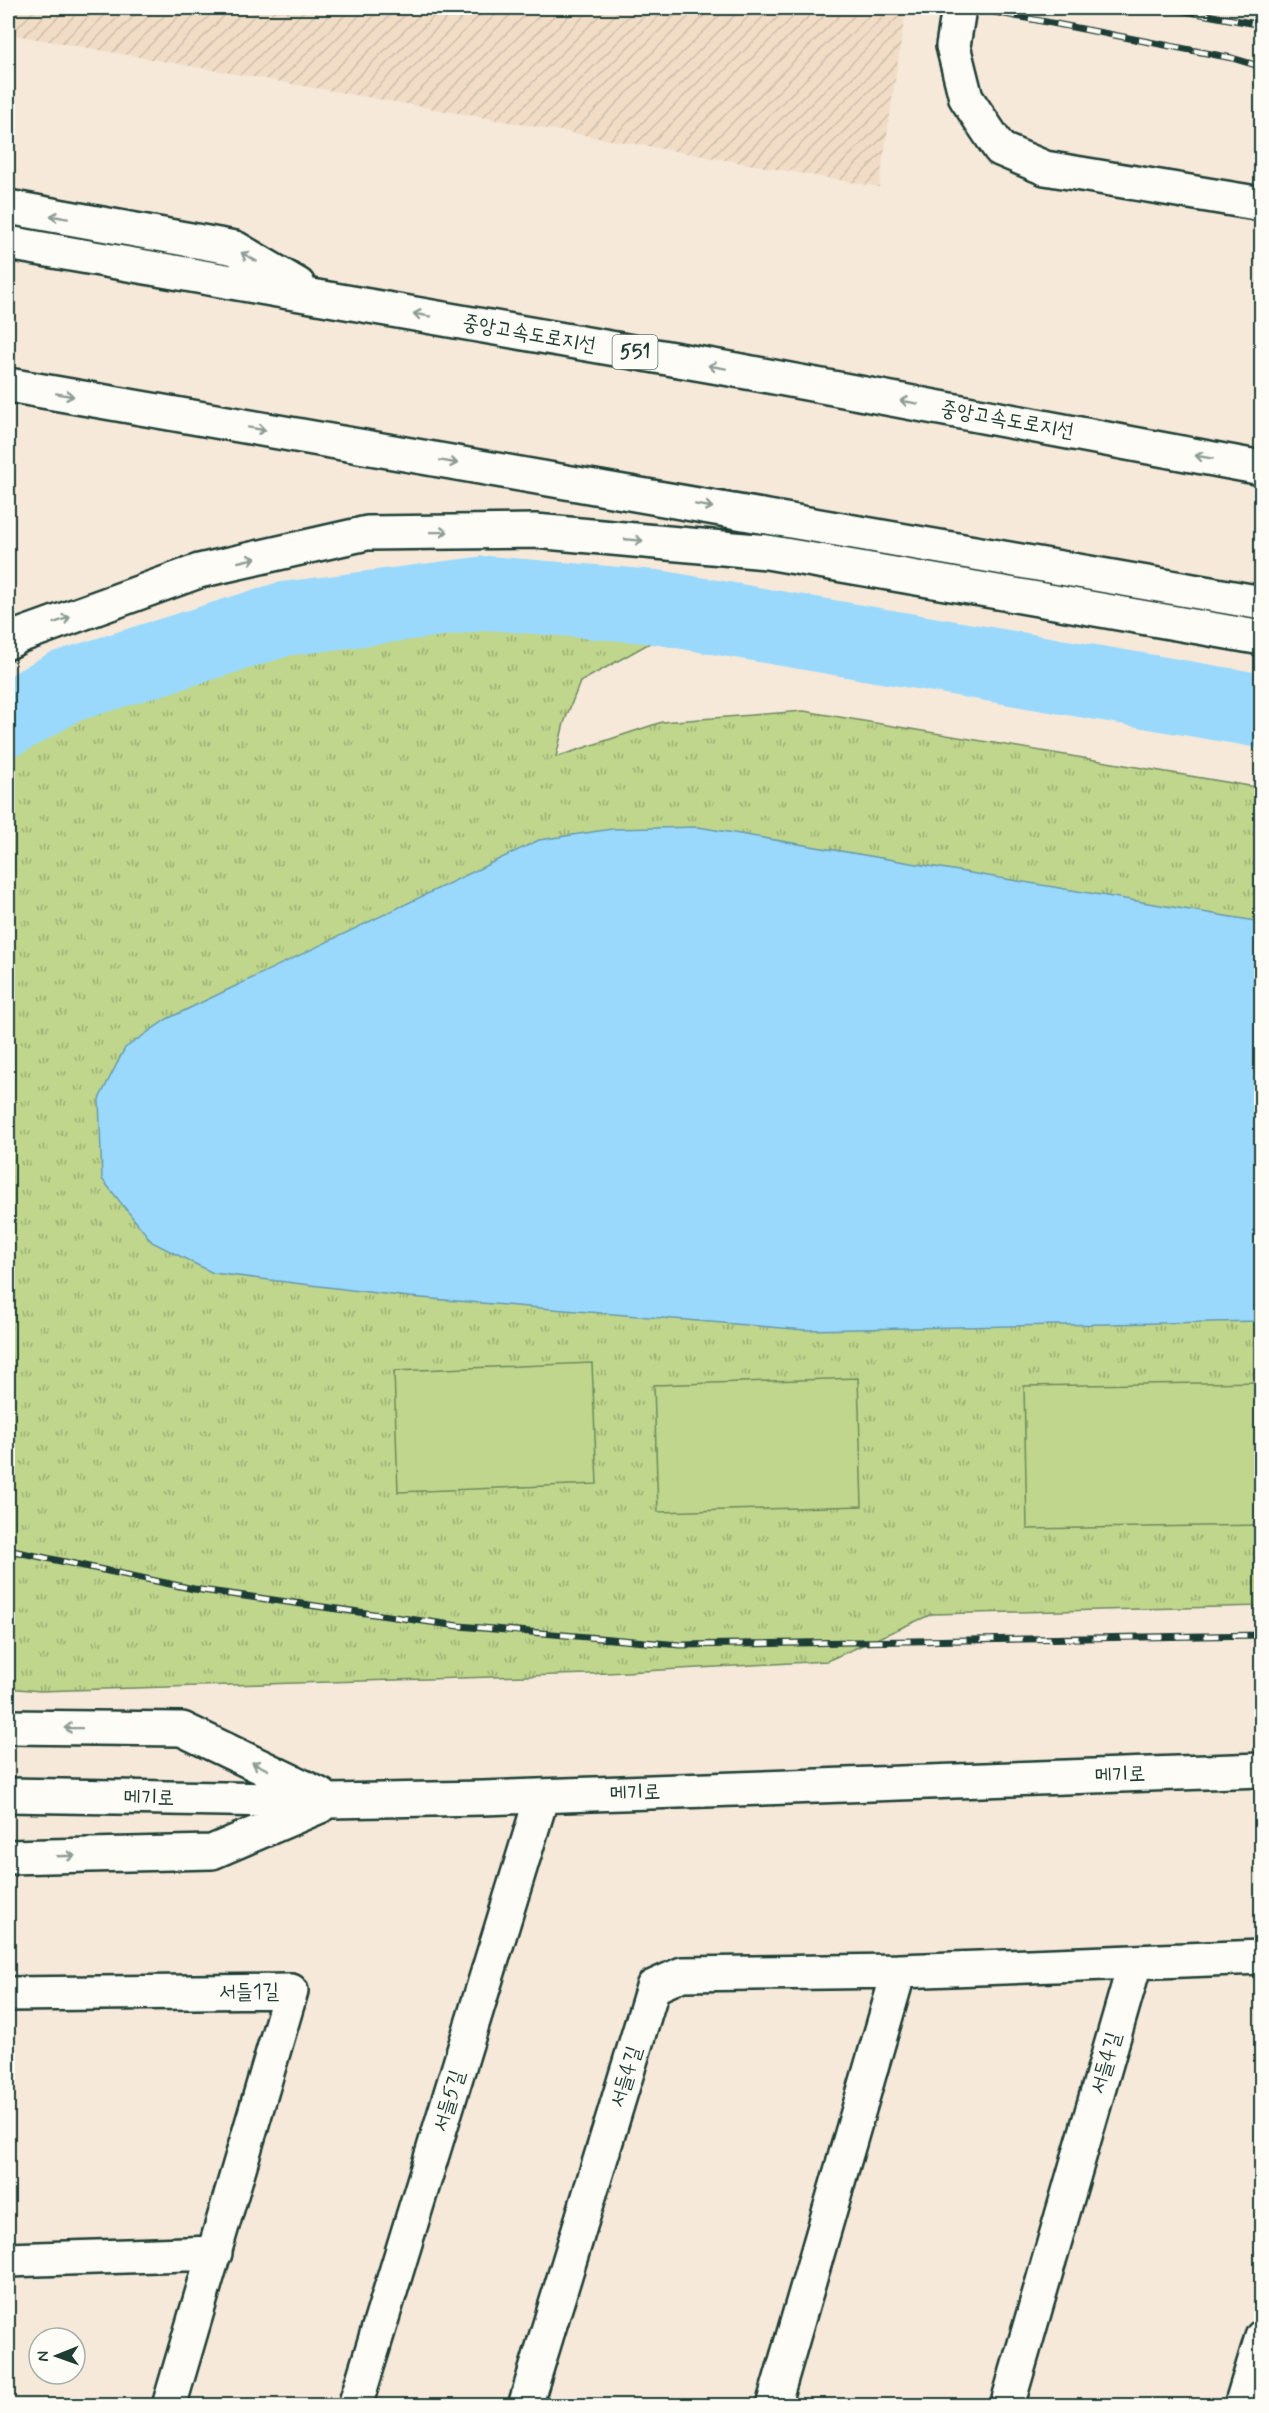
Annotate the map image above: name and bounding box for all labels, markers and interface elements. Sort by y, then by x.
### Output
one-way arrow [50,211,70,222]
one-way arrow [241,250,258,262]
street label: 중앙고속도로지선 [460,308,598,360]
one-way arrow [412,309,432,320]
road number: 551 [612,335,658,369]
one-way arrow [708,361,728,372]
one-way arrow [55,390,74,401]
street label: 중앙고속도로지선 [938,394,1076,446]
one-way arrow [900,396,919,407]
one-way arrow [247,424,267,435]
one-way arrow [1195,451,1214,462]
one-way arrow [439,457,459,468]
one-way arrow [693,501,713,512]
one-way arrow [428,526,448,538]
one-way arrow [623,535,643,546]
one-way arrow [237,554,256,566]
one-way arrow [52,614,71,625]
one-way arrow [64,1722,84,1734]
one-way arrow [251,1760,269,1772]
street label: 메기로 [1094,1760,1146,1790]
street label: 메기로 [609,1778,661,1808]
street label: 메기로 [123,1784,175,1812]
one-way arrow [55,1850,75,1862]
street label: 서들1길 [219,1977,279,2007]
street label: 서들4길 [1084,2029,1128,2097]
street label: 서들4길 [603,2043,649,2111]
street label: 서들5길 [426,2067,472,2135]
north arrow [27,2326,87,2386]
text: N [33,2351,54,2362]

